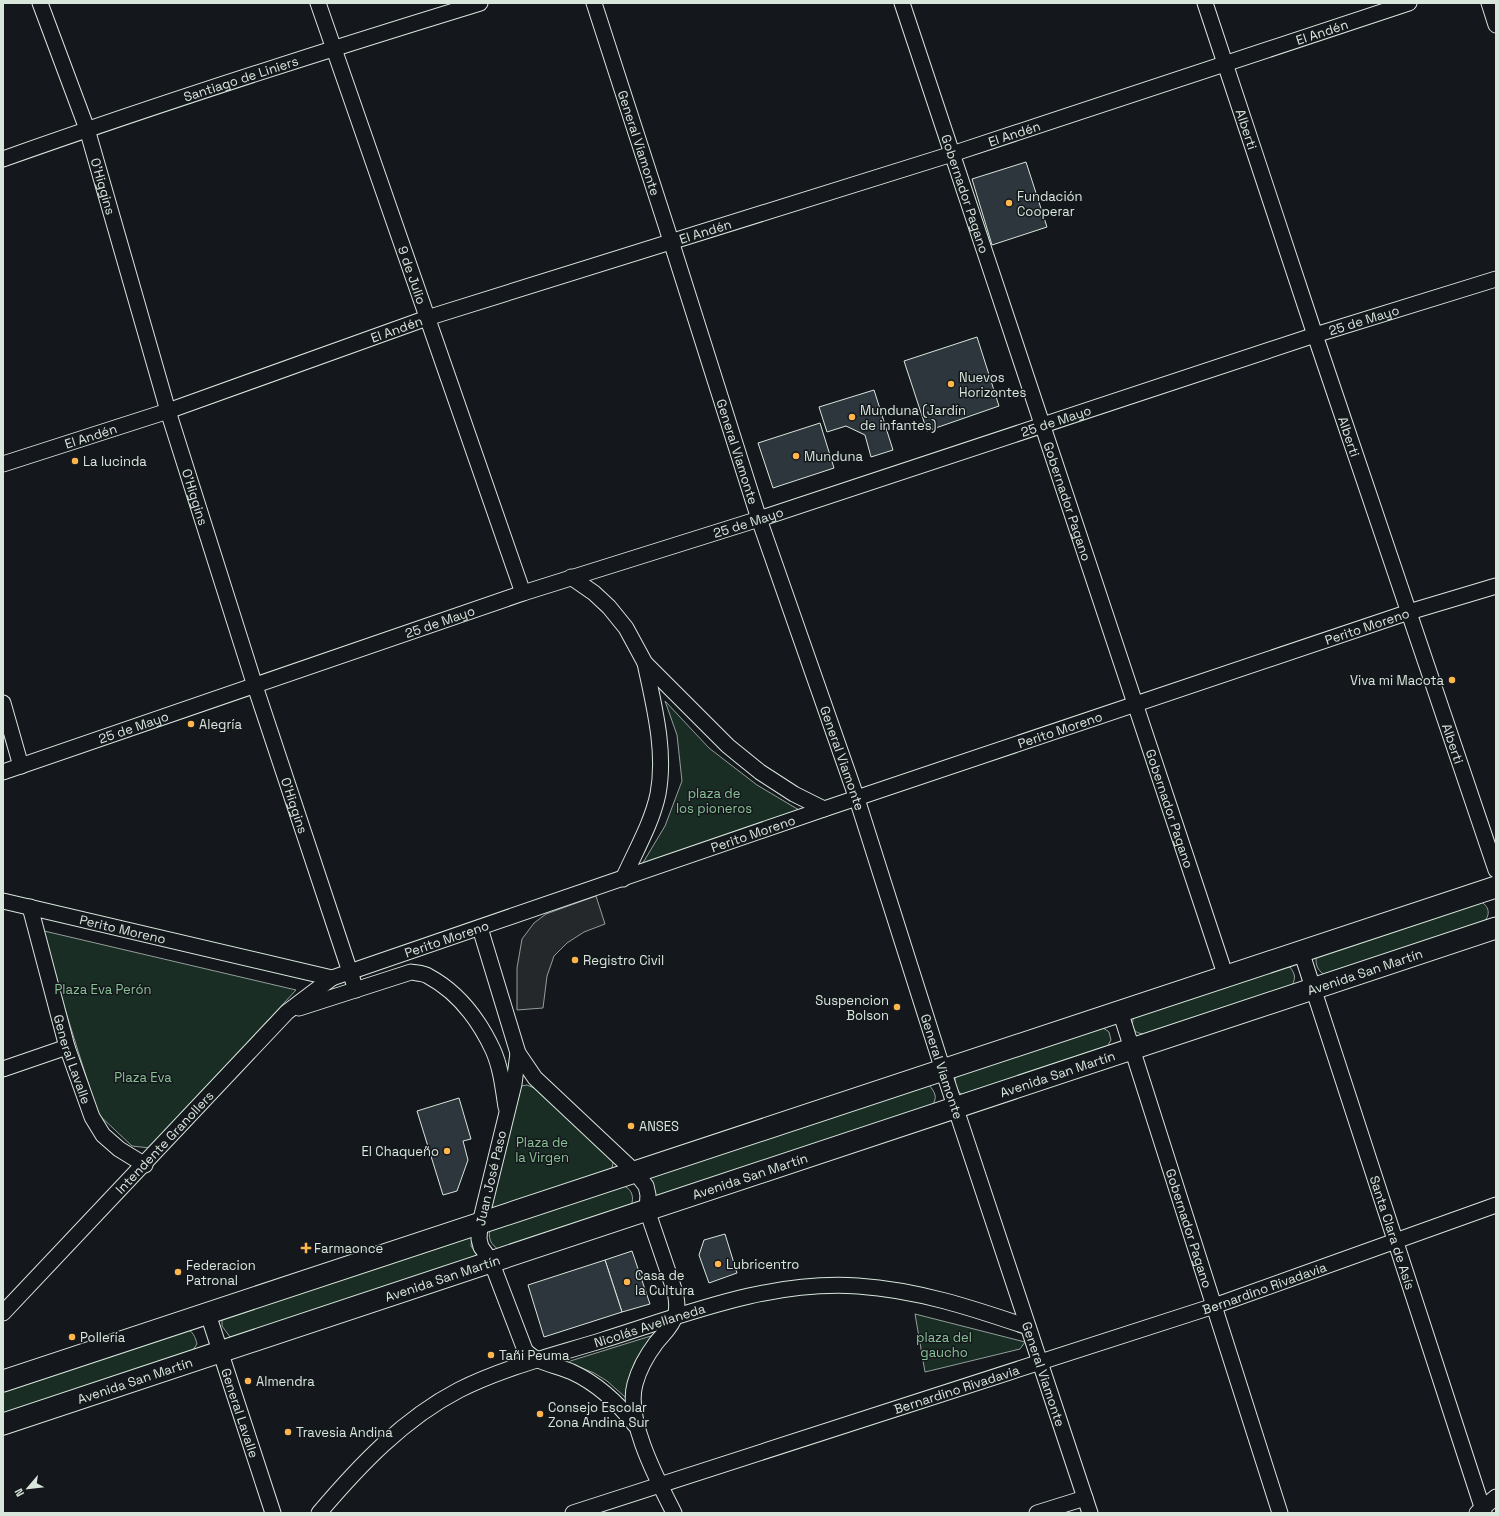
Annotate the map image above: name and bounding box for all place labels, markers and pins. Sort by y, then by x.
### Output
place label: Fundación Cooperar [1017,188,1083,220]
marker: Fundación Cooperar [1004,198,1014,208]
place label: Nuevos Horizontes [959,369,1026,401]
marker: Nuevos Horizontes [946,379,956,389]
place label: Munduna (Jardín de infantes) [860,402,966,434]
marker: Munduna (Jardín de infantes) [847,412,857,422]
place label: Munduna [804,448,863,465]
marker: Munduna [791,451,801,461]
place label: La lucinda [83,453,147,470]
marker: La lucinda [70,456,80,466]
place label: Viva mi Macota [1350,672,1445,689]
marker: Viva mi Macota [1447,675,1457,685]
place label: Alegría [199,716,243,733]
marker: Alegría [186,719,196,729]
place label: Registro Civil [583,952,664,969]
marker: Registro Civil [570,955,580,965]
place label: Suspencion Bolson [815,992,889,1024]
marker: Suspencion Bolson [892,1002,902,1012]
place label: ANSES [639,1118,679,1135]
marker: ANSES [626,1121,636,1131]
place label: El Chaqueño [362,1143,439,1160]
marker: El Chaqueño [442,1146,452,1156]
place label: Farmaonce [314,1240,383,1257]
marker: Farmaonce [301,1243,311,1253]
place label: Lubricentro [726,1256,799,1273]
place label: Federacion Patronal [186,1257,256,1289]
marker: Lubricentro [713,1259,723,1269]
marker: Federacion Patronal [173,1267,183,1277]
place label: Casa de la Cultura [635,1267,695,1299]
marker: Casa de la Cultura [622,1277,632,1287]
place label: Pollería [80,1329,126,1346]
marker: Pollería [67,1332,77,1342]
place label: Tañi Peuma [499,1347,570,1364]
marker: Tañi Peuma [486,1350,496,1360]
place label: Almendra [256,1373,315,1390]
marker: Almendra [243,1376,253,1386]
place label: Consejo Escolar Zona Andina Sur [548,1399,649,1431]
marker: Consejo Escolar Zona Andina Sur [535,1409,545,1419]
place label: Travesia Andina [296,1424,393,1441]
marker: Travesia Andina [283,1427,293,1437]

